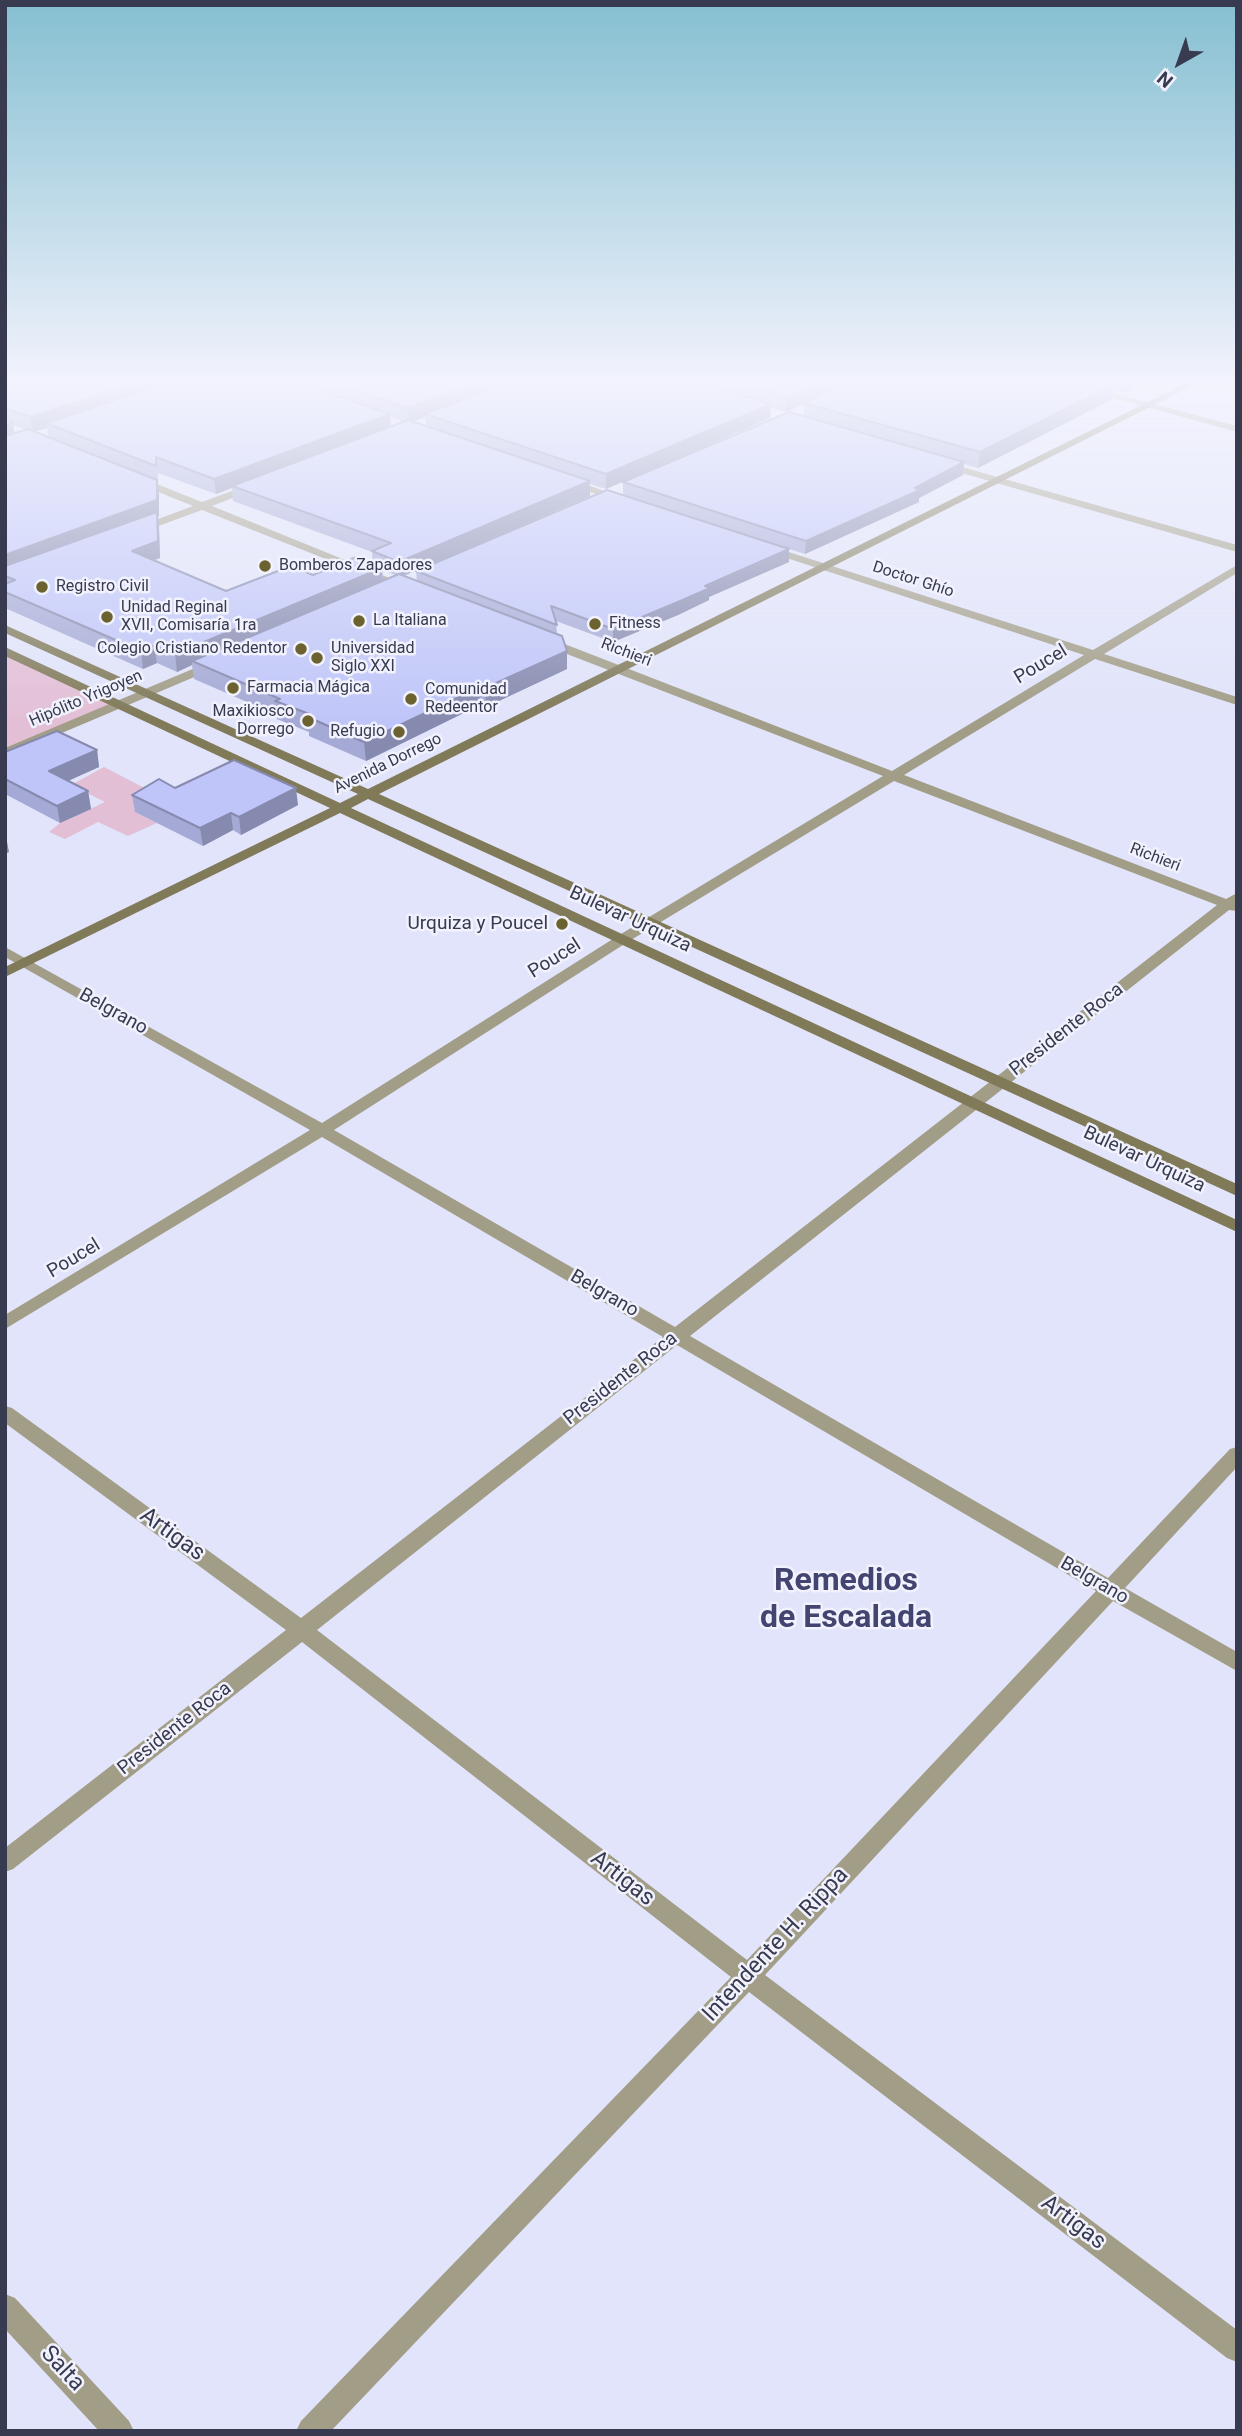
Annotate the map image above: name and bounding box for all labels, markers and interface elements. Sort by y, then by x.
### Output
north arrow [1144,28,1214,98]
text: N [1153,66,1178,93]
place label: Bomberos Zapadores [279,556,432,576]
marker: Bomberos Zapadores [257,558,273,574]
street label: Doctor Ghío [870,558,956,602]
place label: Registro Civil [56,577,149,597]
marker: Registro Civil [34,579,50,595]
place label: Unidad Reginal XVII, Comisaría 1ra [121,598,256,636]
marker: Unidad Reginal XVII, Comisaría 1ra [99,609,115,625]
place label: La Italiana [373,611,447,631]
marker: La Italiana [351,613,367,629]
place label: Fitness [609,614,661,634]
marker: Fitness [587,616,603,632]
street label: Richieri [598,635,654,671]
place label: Colegio Cristiano Redentor [97,639,287,659]
place label: Universidad Siglo XXI [331,639,415,677]
street label: Poucel [1010,640,1072,690]
marker: Colegio Cristiano Redentor [293,641,309,657]
marker: Universidad Siglo XXI [309,650,325,666]
street label: Hipólito Yrigoyen [27,667,145,731]
place label: Farmacia Mágica [247,678,370,698]
marker: Farmacia Mágica [225,680,241,696]
place label: Comunidad Redeentor [425,680,507,718]
marker: Comunidad Redeentor [403,691,419,707]
place label: Maxikiosco Dorrego [213,702,294,740]
marker: Maxikiosco Dorrego [300,713,316,729]
place label: Refugio [330,722,385,742]
marker: Refugio [391,724,407,740]
street label: Avenida Dorrego [331,730,445,798]
street label: Richieri [1127,840,1183,876]
street label: Bulevar Urquiza [566,882,694,958]
place label: Urquiza y Poucel [408,913,548,935]
marker: Urquiza y Poucel [554,916,570,932]
street label: Poucel [524,934,586,984]
street label: Presidente Roca [1006,979,1128,1081]
street label: Belgrano [75,984,151,1040]
street label: Bulevar Urquiza [1080,1122,1208,1198]
street label: Poucel [43,1234,105,1284]
street label: Belgrano [566,1265,642,1323]
street label: Presidente Roca [560,1328,682,1430]
street label: Artigas [134,1502,210,1568]
street label: Belgrano [1056,1552,1132,1610]
district label: Remedios de Escalada [760,1563,932,1638]
street label: Presidente Roca [114,1678,236,1780]
street label: Artigas [584,1845,660,1913]
street label: Intendente H. Rippa [697,1862,855,2028]
street label: Artigas [1035,2190,1111,2256]
street label: Salta [34,2341,90,2397]

